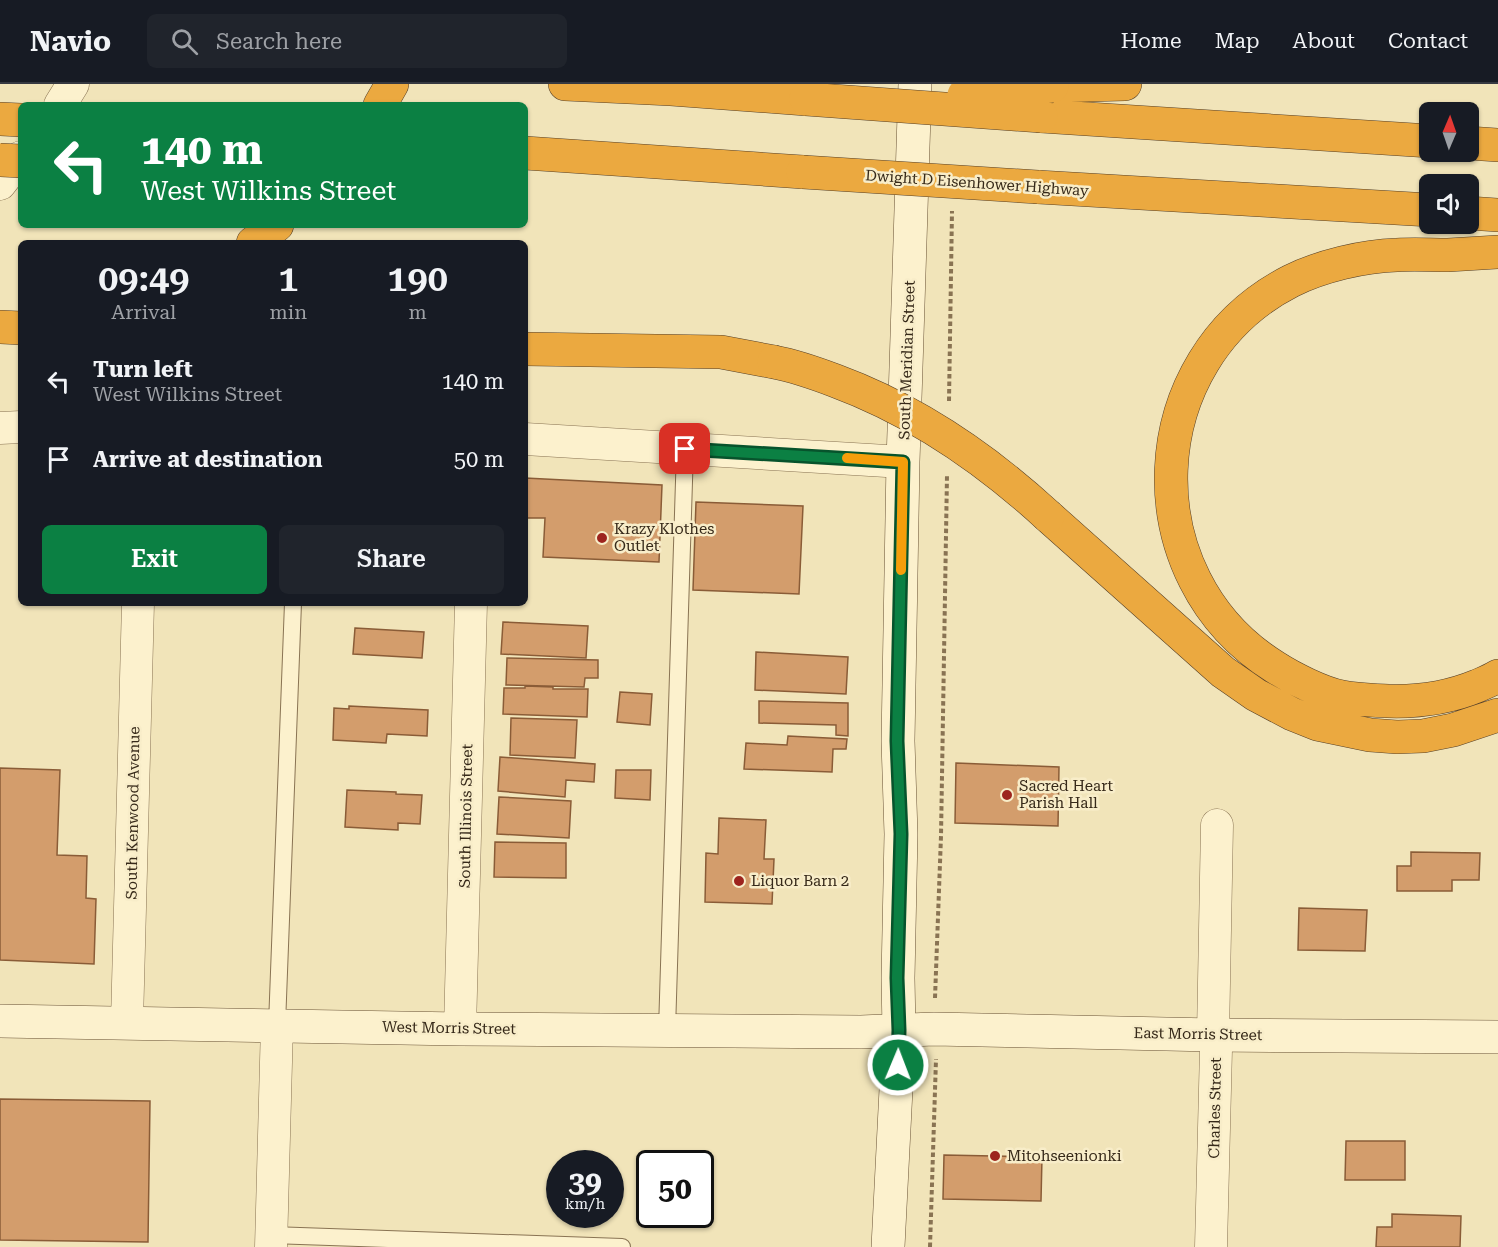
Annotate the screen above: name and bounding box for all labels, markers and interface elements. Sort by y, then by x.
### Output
search box [147,14,567,68]
text: Navio [30,25,111,58]
icon: search [168,25,201,58]
text: Search here [216,29,342,54]
text: Home [1121,29,1182,53]
text: Map [1215,29,1260,53]
text: About [1293,29,1355,53]
text: Contact [1388,29,1468,53]
north arrow [1419,102,1479,162]
map controls [1419,102,1479,234]
text: 140 m [141,125,263,174]
icon: left [42,126,120,204]
street label: Dwight D Eisenhower Highway [865,166,1090,200]
button: sound [1419,174,1479,234]
text: West Wilkins Street [141,175,396,207]
text: 09:49 [98,258,189,300]
text: 1 [278,258,298,300]
text: 190 [387,258,448,300]
street label: South Meridian Street [895,280,919,440]
text: Arrival [111,300,176,324]
text: min [270,300,307,324]
text: m [408,300,427,324]
text: Turn left [93,357,193,382]
icon: left [42,365,75,398]
text: 140 m [441,369,504,394]
text: West Wilkins Street [93,382,282,406]
pin [659,423,710,474]
icon: arrive [668,432,701,465]
icon: arrive [42,443,75,476]
text: Arrive at destination [93,447,322,472]
text: 50 m [454,447,504,472]
place label: Krazy Klothes Outlet [614,520,714,555]
button: Exit [42,525,267,594]
button: Share [279,525,504,594]
marker: Krazy Klothes Outlet [595,531,609,545]
street label: South Kenwood Avenue [122,726,144,900]
street label: South Illinois Street [456,743,476,888]
place label: Sacred Heart Parish Hall [1019,777,1114,812]
marker: Sacred Heart Parish Hall [1000,788,1014,802]
place label: Liquor Barn 2 [751,872,849,890]
marker: Liquor Barn 2 [732,874,746,888]
street label: West Morris Street [382,1018,516,1038]
street label: East Morris Street [1133,1024,1263,1044]
position arrow [866,1033,930,1097]
street label: Charles Street [1205,1057,1225,1159]
place label: Mitohseenionki [1007,1147,1122,1165]
marker: Mitohseenionki [988,1149,1002,1163]
speed limit sign: 50 [636,1150,714,1228]
text: 39 [568,1164,602,1199]
text: km/h [565,1195,605,1213]

